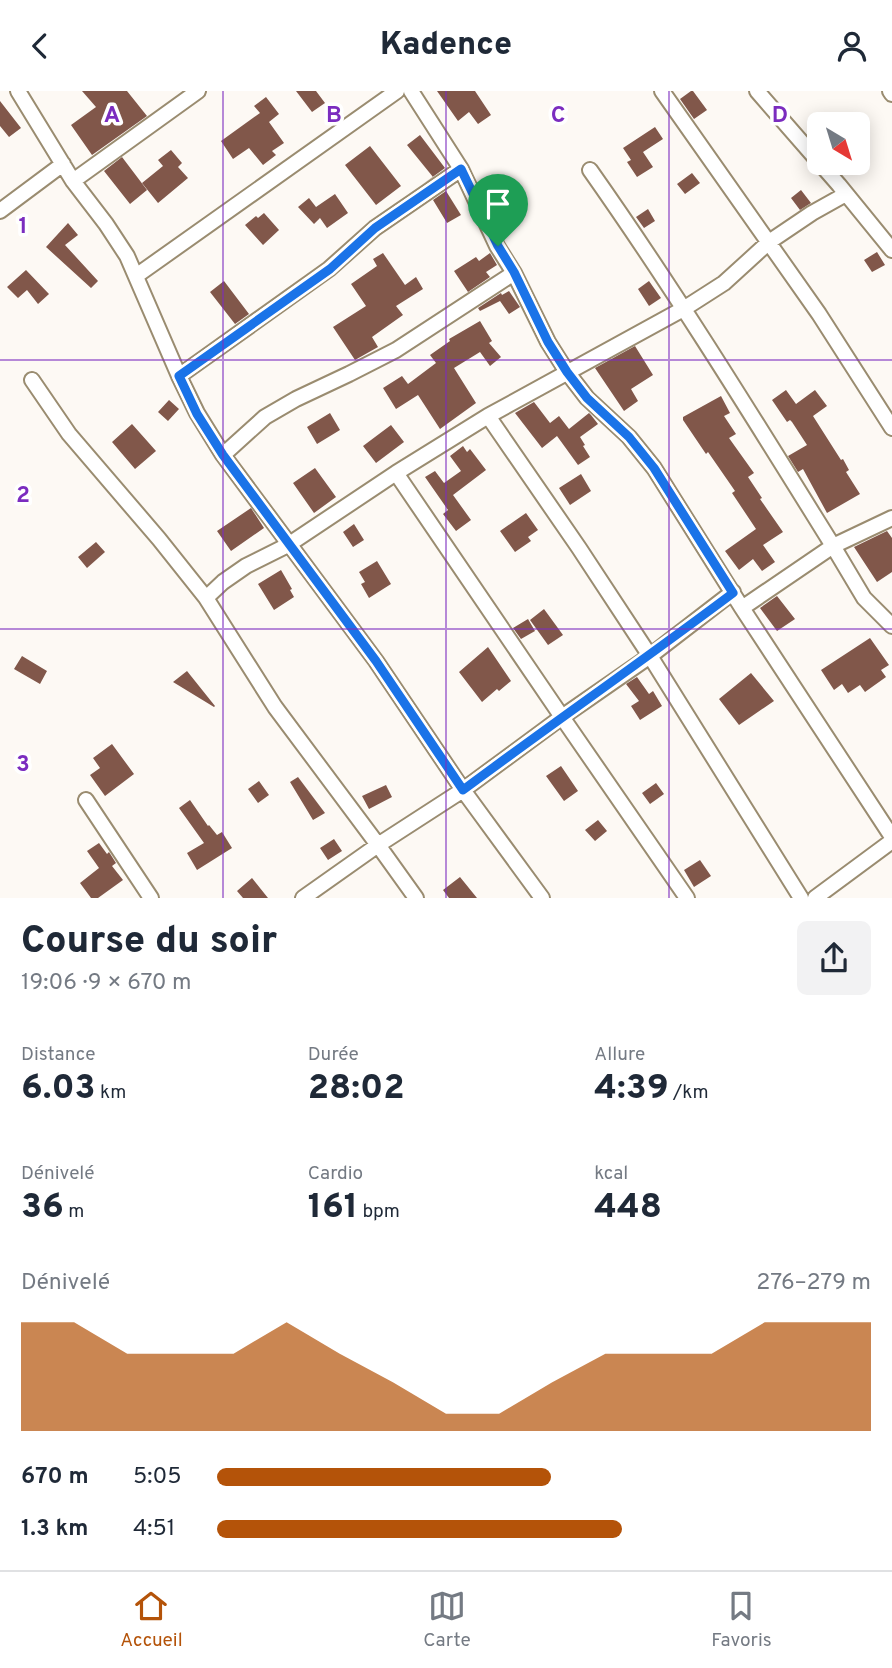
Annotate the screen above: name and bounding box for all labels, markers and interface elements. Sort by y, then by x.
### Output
text: Kadence [380,26,512,66]
icon: back [21,27,59,65]
icon: person [833,27,871,65]
text: A [104,102,120,131]
text: B [326,102,342,131]
text: C [551,102,565,131]
text: D [772,102,788,131]
north arrow [807,112,870,175]
map controls [807,112,870,175]
pin [468,174,528,246]
icon: arrive [479,185,517,223]
text: 1 [18,213,28,242]
text: 2 [16,482,30,511]
text: 3 [16,751,30,780]
text: Course du soir [21,918,277,967]
button: share [797,921,871,995]
text: 19:06 · 9 × 670 m [21,969,191,998]
text: Distance [21,1043,96,1067]
text: Durée [308,1043,359,1067]
text: Allure [594,1043,645,1067]
text: 6.03 [21,1067,96,1111]
text: 28:02 [308,1067,405,1111]
text: 4:39 [594,1067,669,1111]
text: km [96,1081,126,1105]
text: /km [669,1081,709,1105]
text: Dénivelé [21,1162,95,1186]
text: Cardio [308,1162,363,1186]
text: kcal [594,1162,628,1186]
text: 36 [21,1186,64,1230]
text: 161 [308,1186,358,1230]
text: 448 [594,1186,662,1230]
text: m [64,1200,84,1224]
text: bpm [358,1200,400,1224]
text: Dénivelé [21,1269,110,1298]
text: 276–279 m [756,1269,871,1298]
text: 670 m [21,1463,89,1492]
text: 5:05 [133,1463,182,1492]
text: 1.3 km [21,1515,88,1544]
text: 4:51 [133,1515,175,1544]
tab: Accueil [120,1587,183,1653]
tab: Carte [423,1587,471,1653]
tab: Favoris [711,1587,772,1653]

